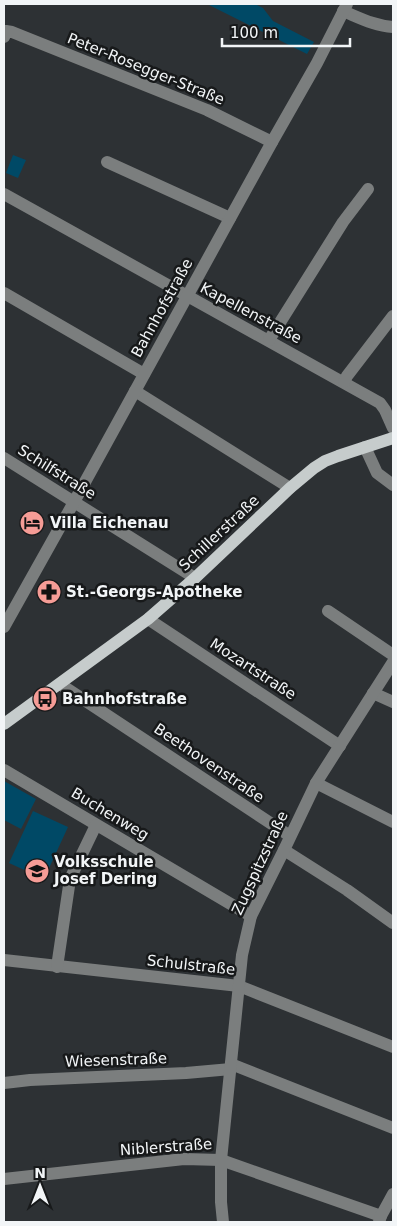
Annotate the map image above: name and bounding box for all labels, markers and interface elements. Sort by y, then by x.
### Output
scale bar [222,15,350,47]
text: 100 m [230,24,278,42]
street label: Peter-Rosegger-Straße [65,29,227,109]
street label: Bahnhofstraße [127,255,197,361]
street label: Kapellenstraße [197,279,305,347]
street label: Schilfstraße [15,441,99,503]
street label: Schillerstraße [175,491,263,575]
hotel icon: Villa Eichenau [19,510,45,536]
place label: Villa Eichenau [50,514,169,532]
pharmacy icon: St.-Georgs-Apotheke [36,579,62,605]
place label: St.-Georgs-Apotheke [66,583,242,601]
street label: Mozartstraße [207,635,299,703]
bus stop icon: Bahnhofstraße [32,686,58,712]
place label: Bahnhofstraße [62,690,187,708]
street label: Beethovenstraße [151,720,267,806]
street label: Buchenweg [68,784,152,844]
street label: Zugspitzstraße [228,808,292,918]
place label: Volksschule Josef Dering [53,853,157,888]
school or university icon: Volksschule Josef Dering [24,858,50,884]
street label: Schulstraße [146,951,236,979]
street label: Wiesenstraße [65,1049,167,1071]
street label: Niblerstraße [119,1135,213,1159]
north arrow [15,1161,65,1211]
text: N [34,1165,46,1181]

